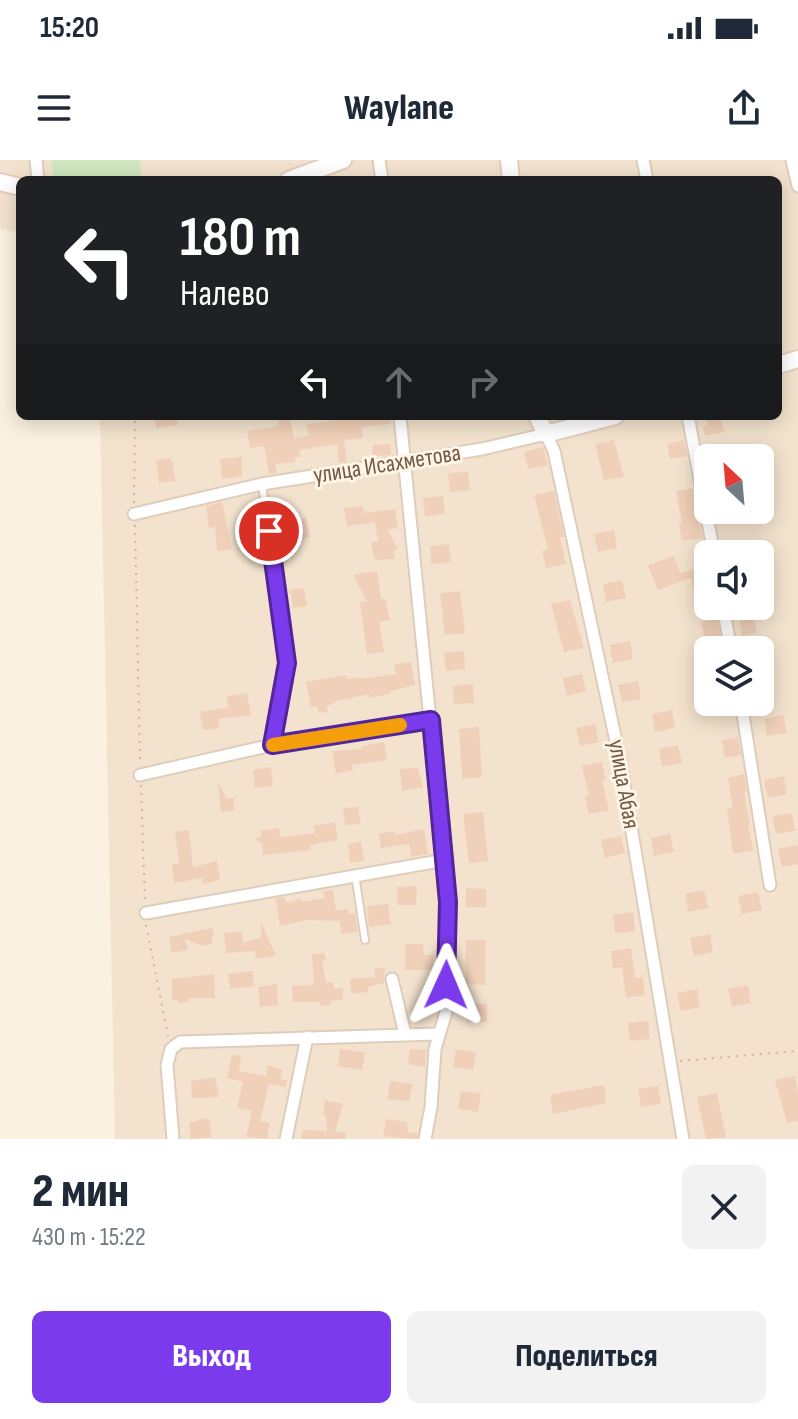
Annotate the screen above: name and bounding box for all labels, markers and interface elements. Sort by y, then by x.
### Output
text: 15:20 [40,10,99,46]
icon: menu [32,86,76,130]
icon: share [722,86,766,130]
text: Waylane [344,87,454,130]
text: 180 m [180,205,301,272]
icon: left [48,208,152,312]
text: Налево [180,273,270,316]
icon: left [293,360,337,404]
icon: ahead [377,360,421,404]
icon: right [461,360,505,404]
street label: улица Исахметова [311,438,463,490]
north arrow [694,444,774,524]
map controls [694,444,774,716]
pin [235,497,303,565]
icon: arrive [247,509,291,553]
button: sound [694,540,774,620]
button: layers [694,636,774,716]
street label: улица Абая [602,737,646,831]
position arrow [404,943,488,1027]
text: 2 мин [32,1163,129,1220]
button: close [682,1165,766,1249]
text: 430 m · 15:22 [32,1222,146,1253]
button: Выход [32,1311,391,1403]
button: Поделиться [407,1311,766,1403]

